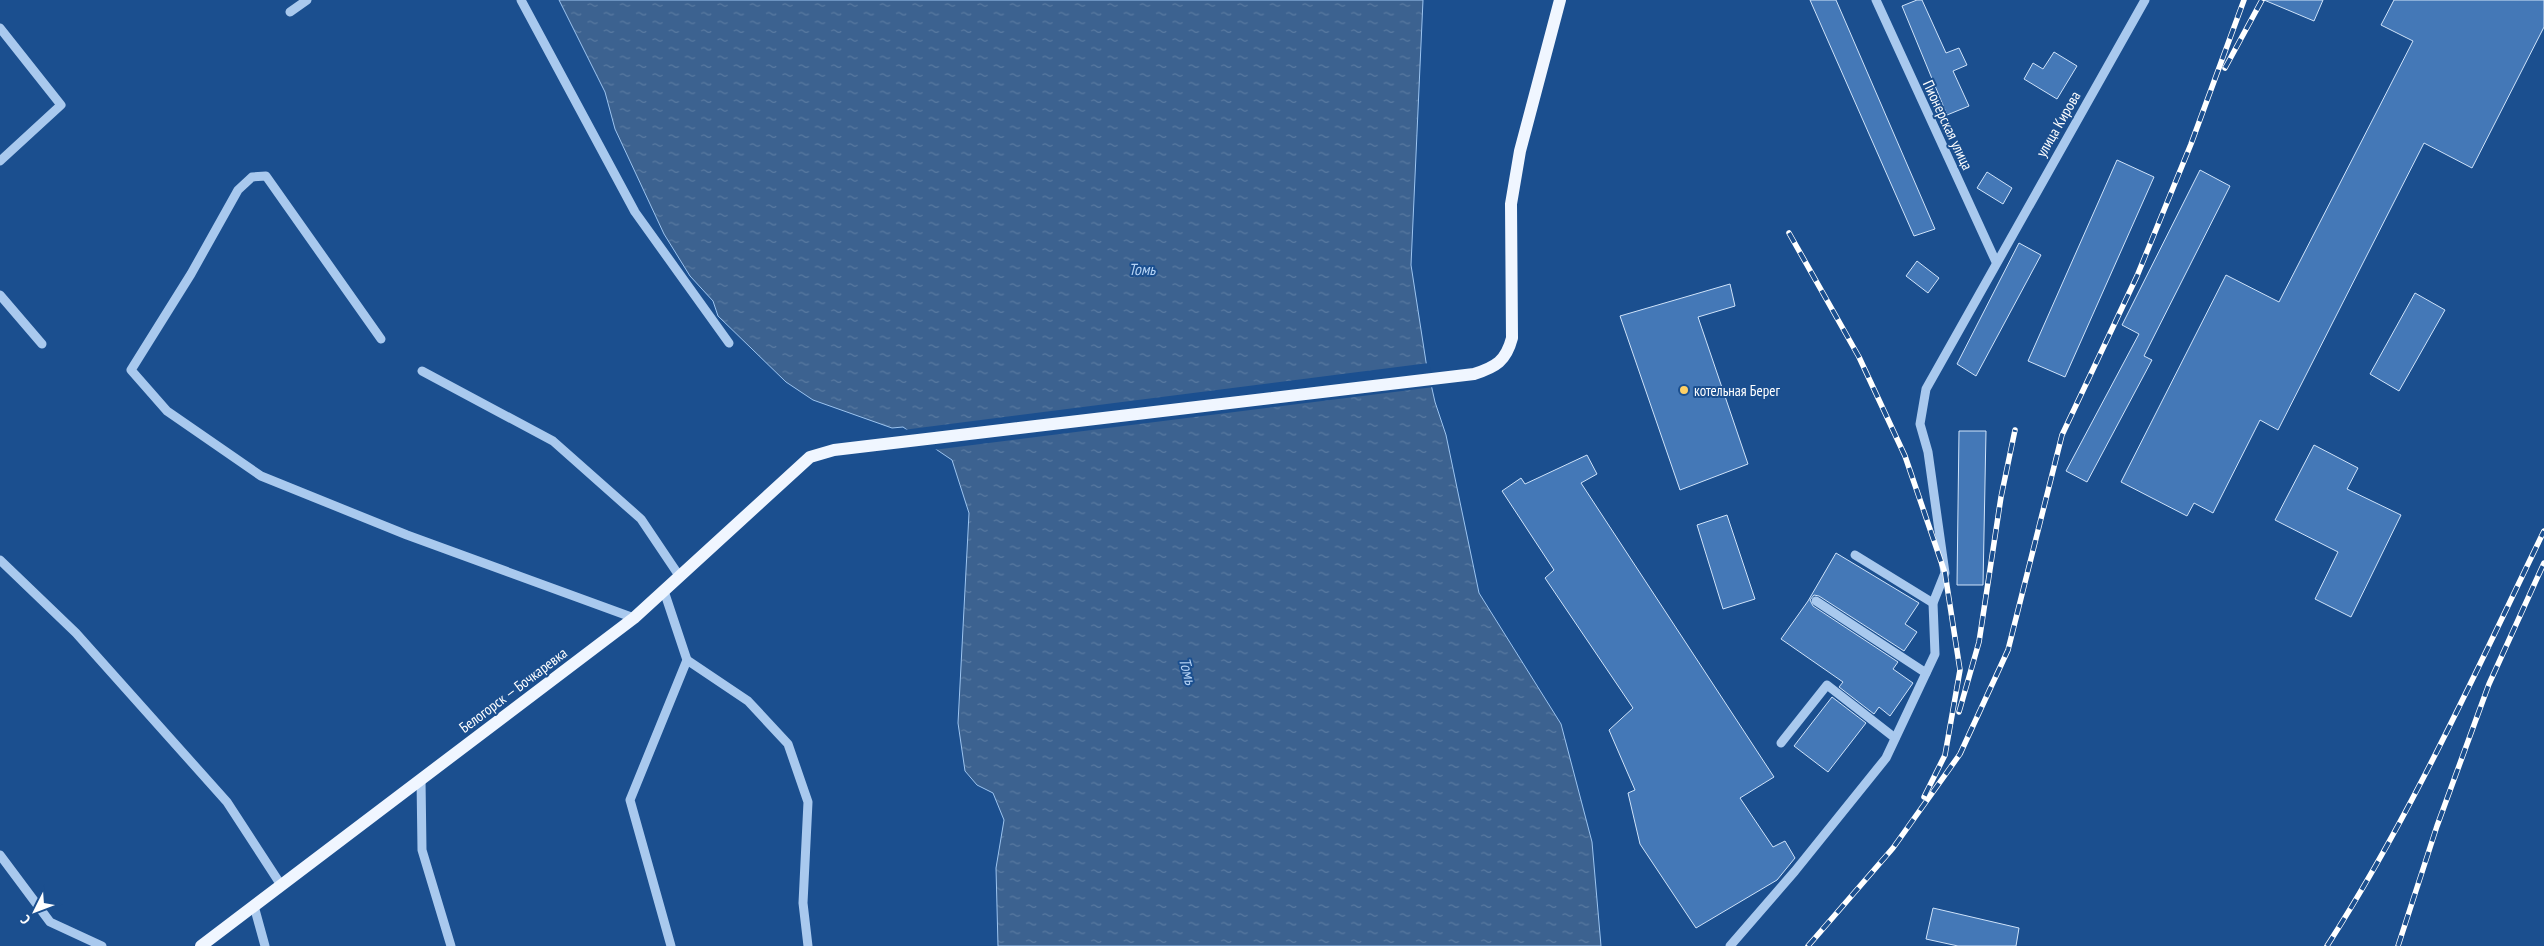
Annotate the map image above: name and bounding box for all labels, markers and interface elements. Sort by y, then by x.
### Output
street label: Пионерская улица [1919,77,1977,173]
street label: улица Кирова [2032,88,2084,160]
water label: Томь [1129,259,1156,279]
place label: котельная Берег [1694,381,1780,400]
marker: котельная Берег [1678,384,1690,396]
street label: Белогорск — Бочкаревка [455,643,571,737]
water label: Томь [1175,655,1201,687]
north arrow [10,886,60,936]
text: С [16,911,34,928]

